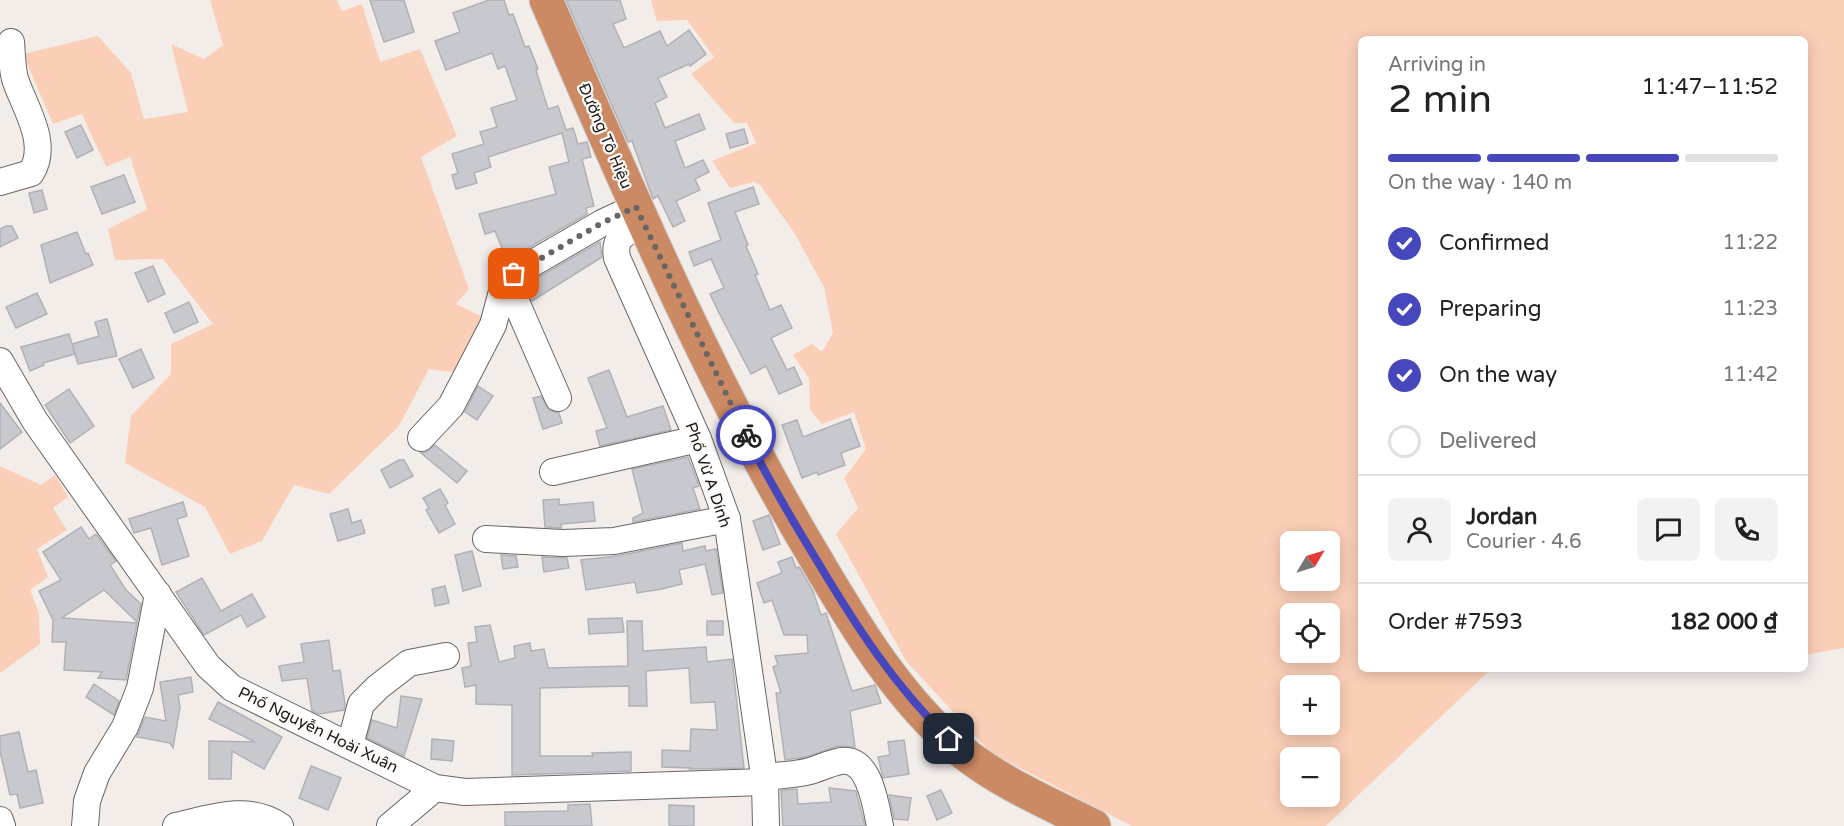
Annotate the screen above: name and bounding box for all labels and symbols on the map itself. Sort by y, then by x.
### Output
street label: Đường Tô Hiệu [574,80,636,192]
pin [488,248,539,299]
courier [716,405,776,465]
street label: Phố Vừ A Dính [681,420,735,530]
north arrow [1280,531,1340,591]
street label: Phố Nguyễn Hoài Xuân [235,683,401,777]
pin [923,713,974,764]

